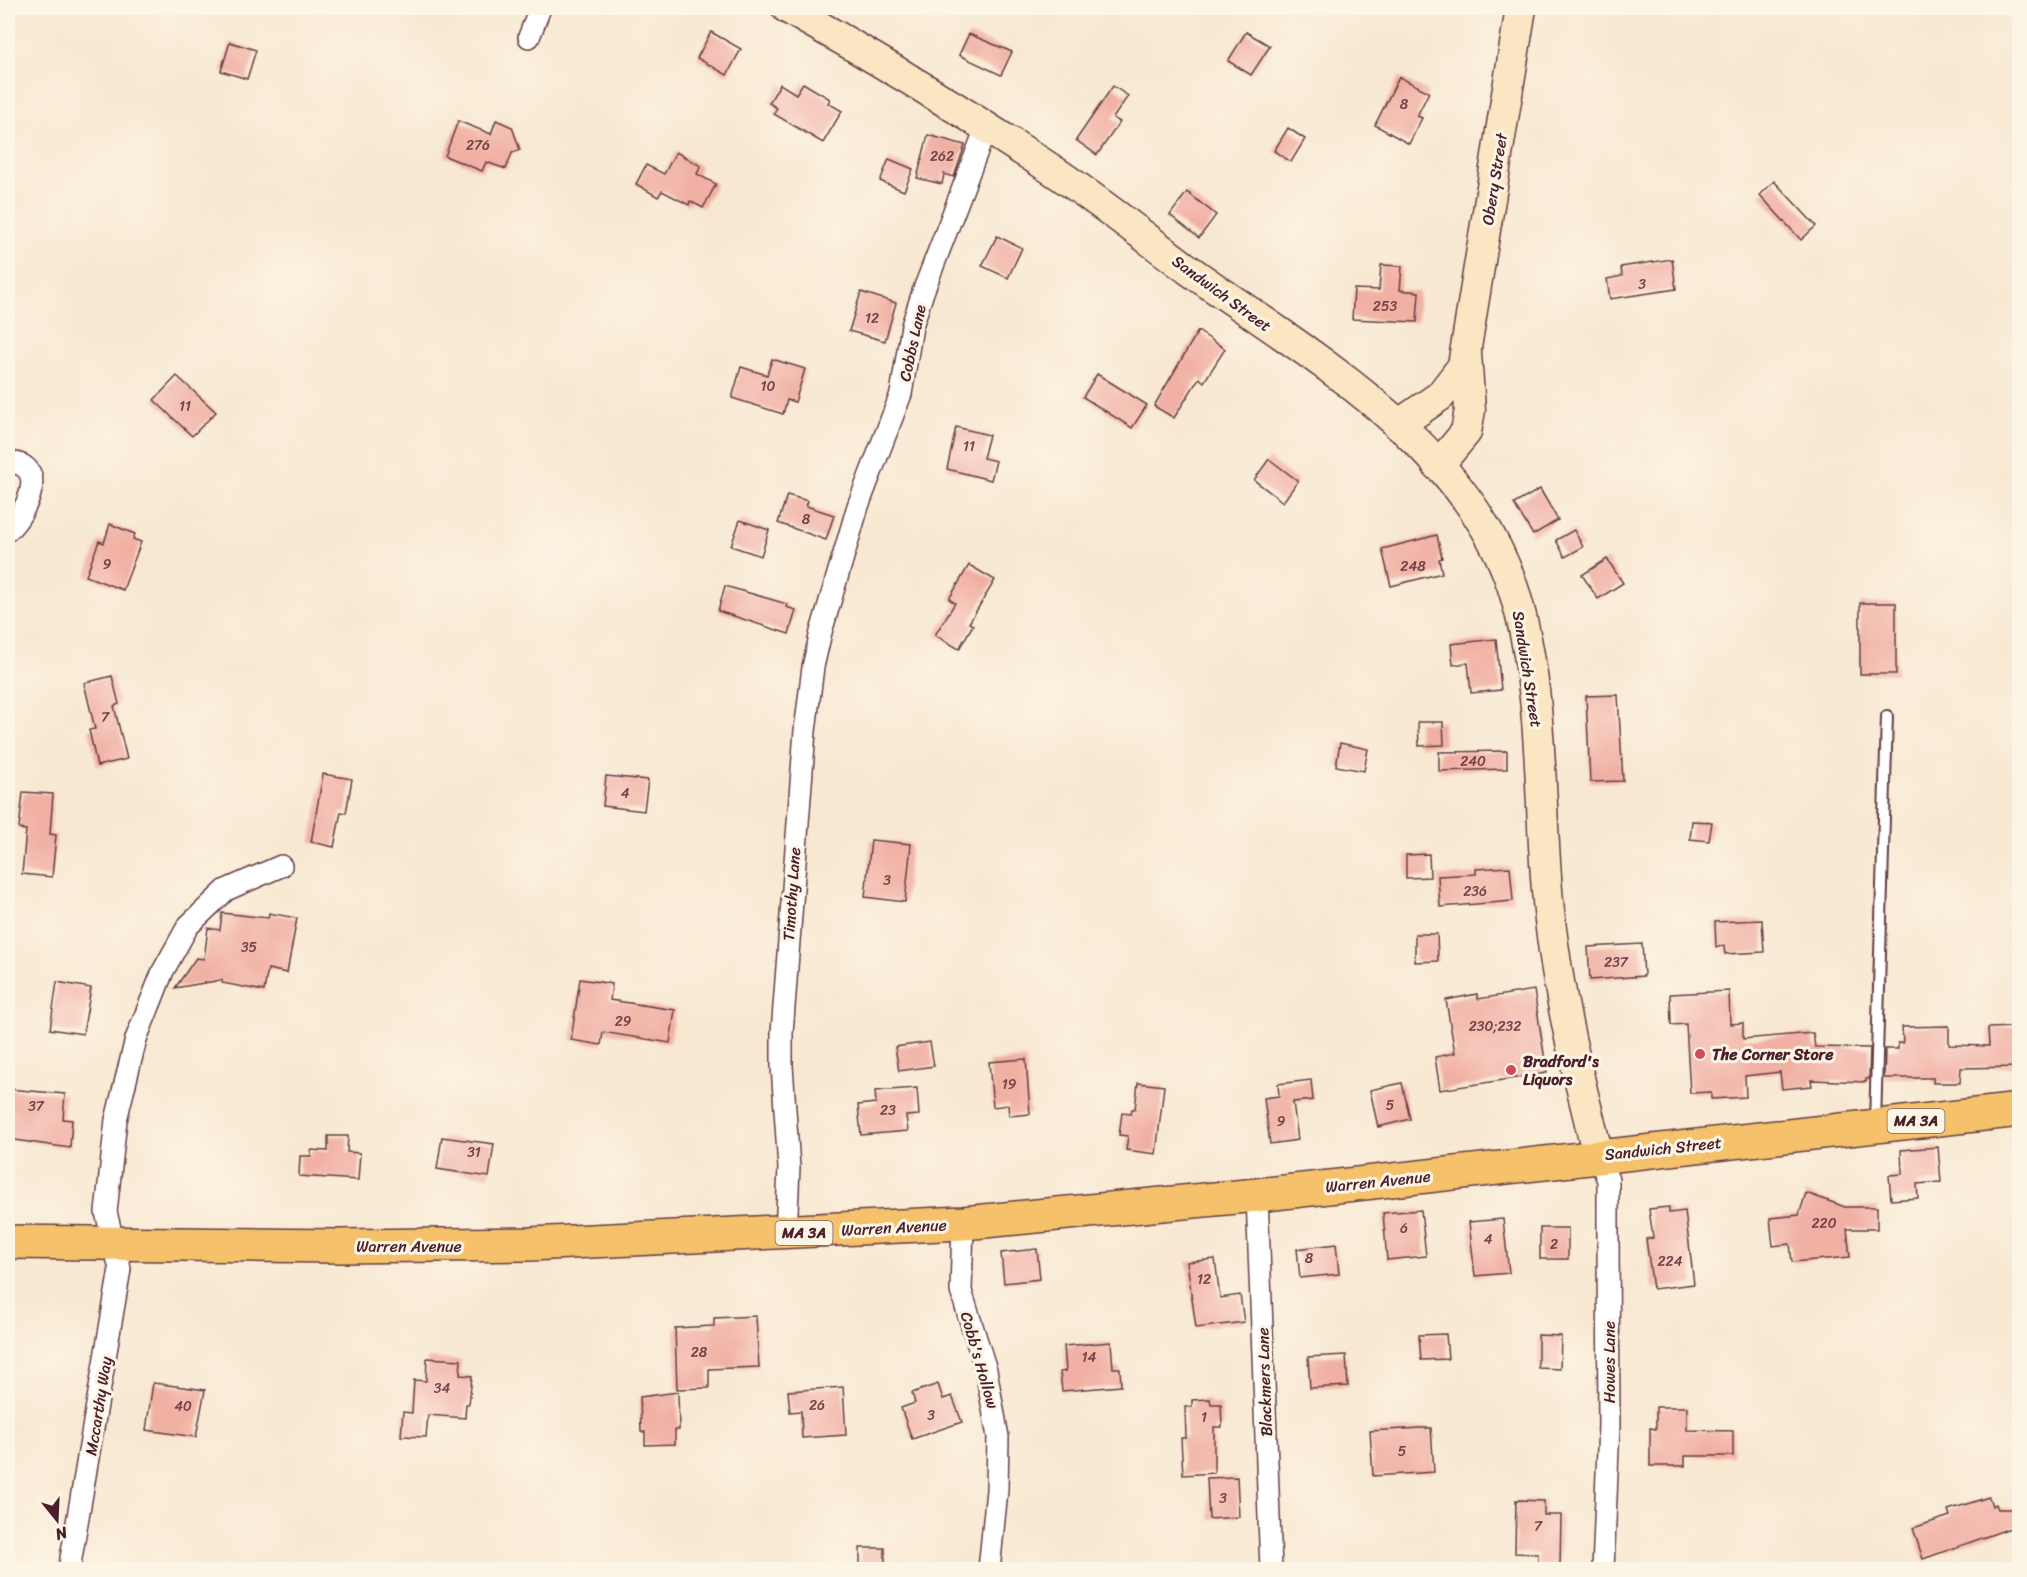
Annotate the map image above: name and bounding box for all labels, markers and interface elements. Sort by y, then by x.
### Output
house number: 8 [1400,92,1409,117]
street label: Obery Street [1473,130,1516,227]
house number: 276 [466,133,490,158]
house number: 262 [930,144,954,169]
street label: Sandwich Street [1166,247,1278,340]
house number: 3 [1638,272,1646,297]
house number: 253 [1373,294,1397,319]
street label: Cobbs Lane [890,302,935,384]
house number: 12 [865,306,879,331]
house number: 10 [761,374,776,399]
house number: 11 [179,394,191,419]
house number: 11 [963,434,975,459]
house number: 8 [802,507,811,532]
house number: 9 [103,552,112,577]
house number: 248 [1400,554,1426,579]
street label: Sandwich Street [1504,609,1551,729]
house number: 7 [101,705,110,730]
house number: 240 [1460,749,1486,774]
house number: 4 [621,781,630,806]
street label: Timothy Lane [774,846,809,942]
house number: 3 [883,868,891,893]
house number: 236 [1463,879,1487,904]
house number: 35 [241,935,258,960]
house number: 237 [1604,950,1629,975]
house number: 29 [615,1009,632,1034]
house number: 230;232 [1469,1014,1521,1039]
place label: The Corner Store [1712,1040,1834,1069]
place label: Bradford's Liquors [1523,1047,1599,1094]
marker: The Corner Store [1693,1047,1707,1061]
marker: Bradford's Liquors [1504,1063,1518,1077]
house number: 19 [1002,1072,1017,1097]
house number: 5 [1386,1093,1395,1118]
house number: 37 [28,1094,45,1119]
house number: 23 [880,1098,896,1123]
house number: 9 [1277,1109,1286,1134]
road number: MA 3A [1888,1109,1944,1133]
street label: Sandwich Street [1603,1128,1723,1169]
house number: 31 [467,1140,481,1165]
street label: Warren Avenue [1324,1162,1432,1201]
street label: Warren Avenue [841,1210,948,1245]
house number: 220 [1811,1211,1837,1236]
house number: 6 [1400,1216,1408,1241]
road number: MA 3A [776,1221,832,1245]
house number: 4 [1484,1227,1493,1252]
street label: Warren Avenue [356,1232,462,1261]
house number: 2 [1550,1232,1558,1257]
house number: 8 [1305,1246,1314,1271]
house number: 224 [1658,1249,1683,1274]
house number: 12 [1197,1267,1211,1292]
street label: Cobb's Hollow [952,1308,1007,1412]
street label: Howes Lane [1595,1321,1624,1403]
street label: Blackmers Lane [1248,1327,1281,1437]
house number: 28 [691,1340,708,1365]
house number: 14 [1082,1345,1097,1370]
street label: Mccarthy Way [76,1354,121,1458]
house number: 34 [434,1376,450,1401]
house number: 26 [809,1393,825,1418]
house number: 40 [174,1394,192,1419]
house number: 3 [927,1403,935,1428]
house number: 1 [1201,1405,1207,1430]
house number: 5 [1398,1439,1407,1464]
house number: 3 [1219,1486,1227,1511]
north arrow [27,1490,87,1550]
house number: 7 [1534,1514,1543,1539]
text: N [51,1518,72,1550]

